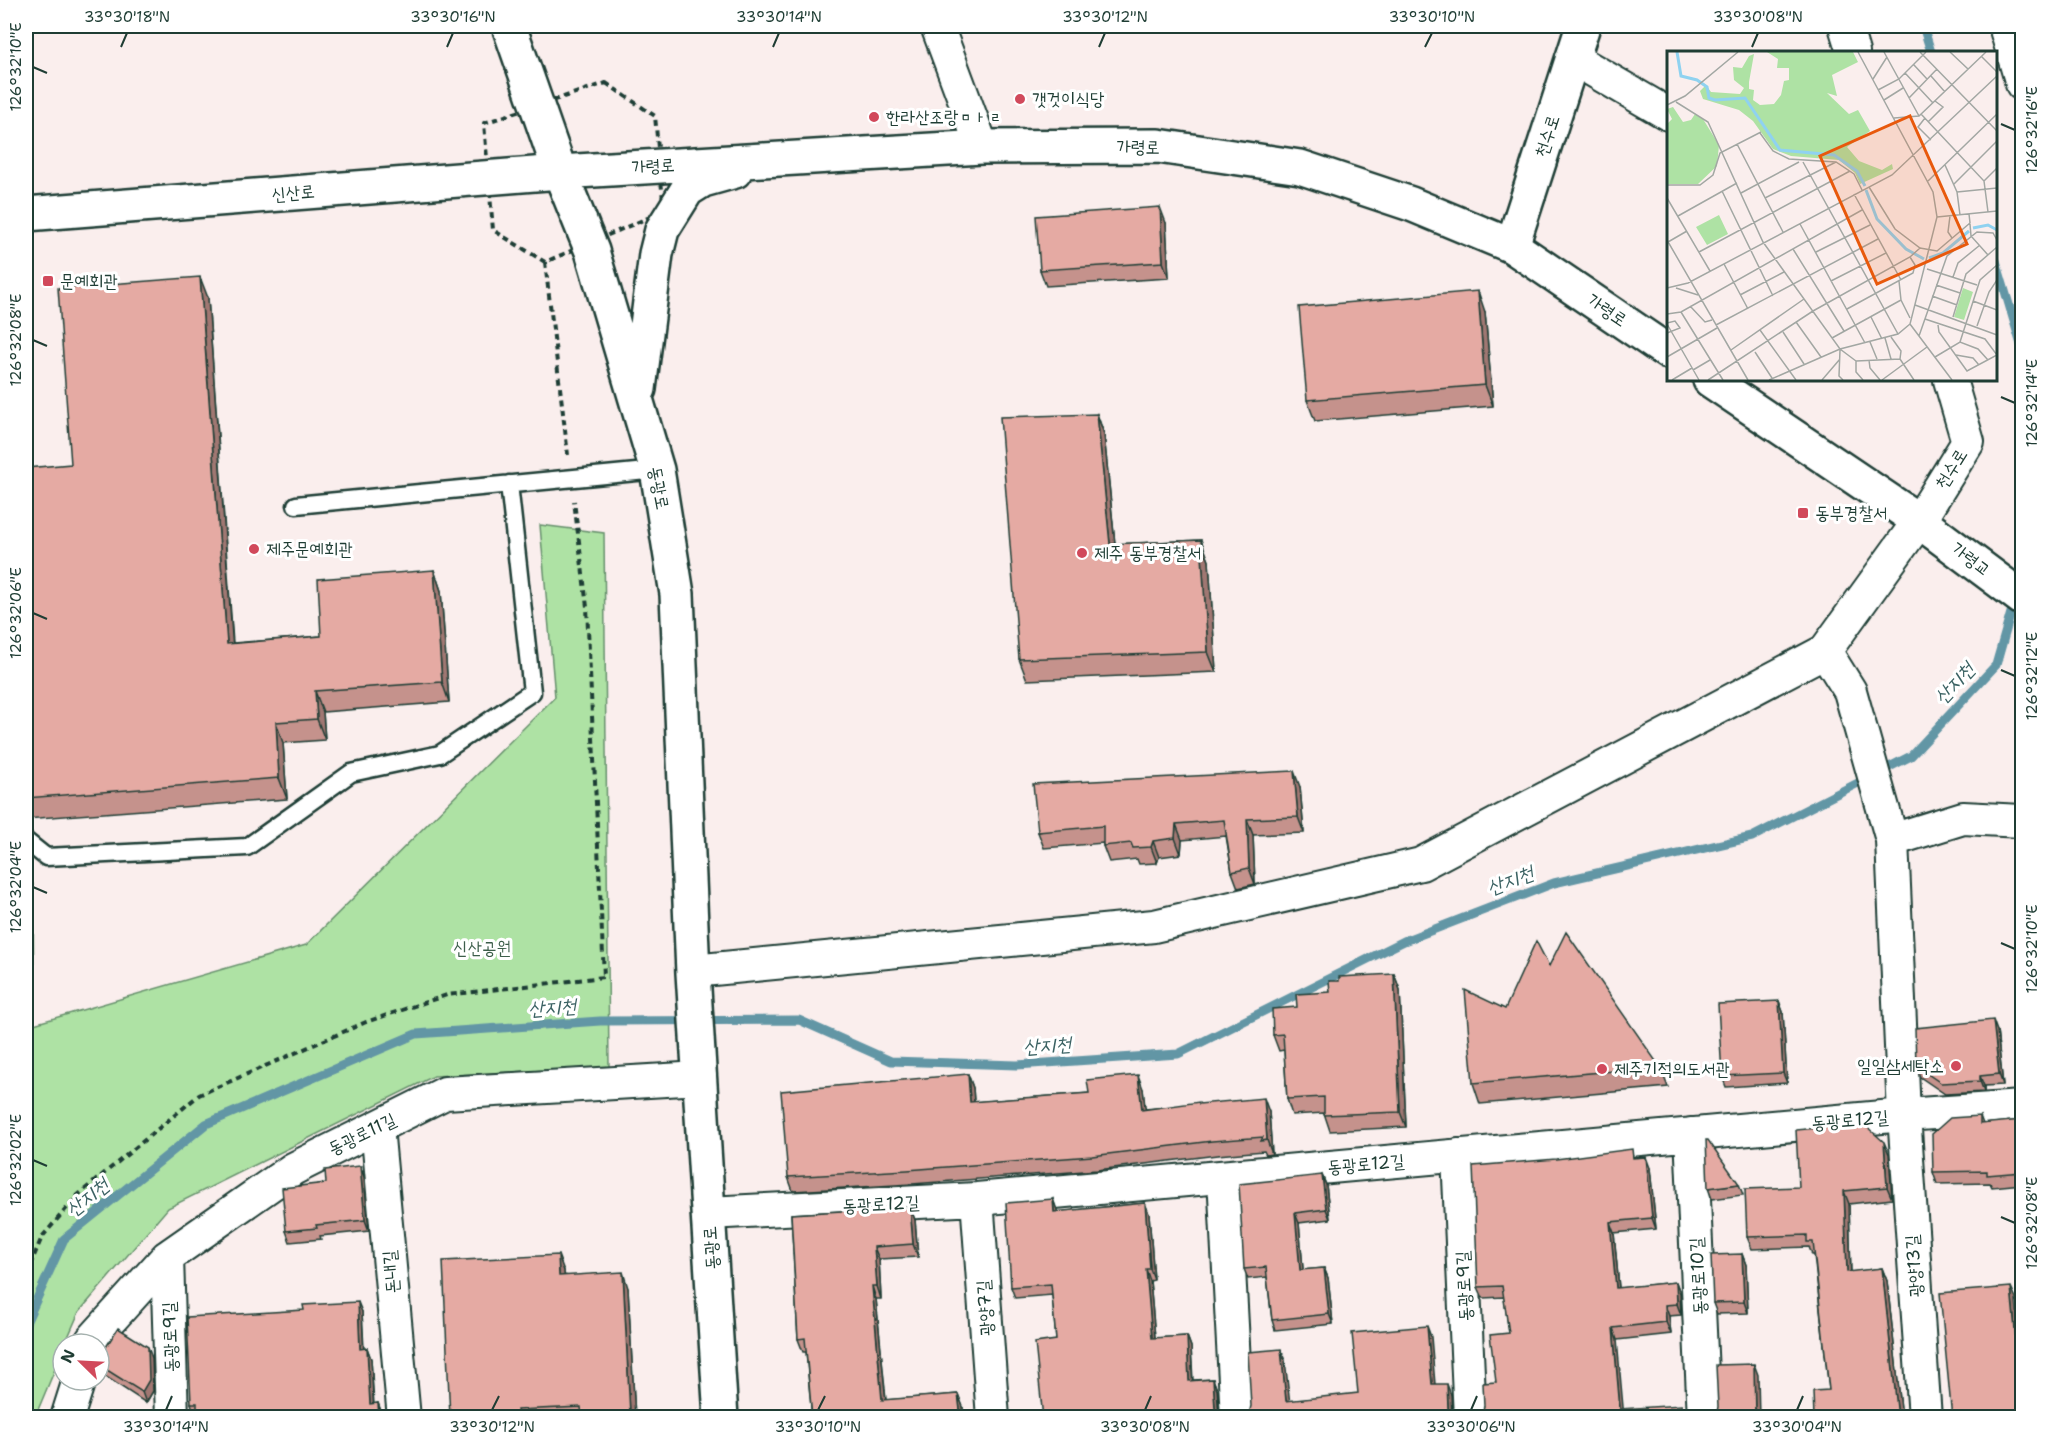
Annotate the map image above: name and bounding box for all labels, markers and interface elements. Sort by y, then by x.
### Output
text: 33°30'18"N [84,7,170,27]
text: 33°30'16"N [410,7,496,27]
text: 33°30'14"N [736,7,822,27]
text: 33°30'12"N [1062,7,1148,27]
text: 33°30'10"N [1389,7,1475,27]
text: 33°30'08"N [1713,7,1803,27]
text: 126°32'10"E [6,22,26,112]
inset map [1667,51,1997,381]
text: 126°32'16"E [2022,86,2042,174]
place label: 갯것이식당 [1032,87,1105,111]
marker: 갯것이식당 [1013,92,1027,106]
place label: 한라산조랑ㅁㅏㄹ [886,105,1002,129]
marker: 한라산조랑ㅁㅏㄹ [867,110,881,124]
street label: 천수로 [1529,112,1565,160]
street label: 가령로 [1116,135,1160,159]
street label: 가령로 [631,153,675,179]
street label: 신산로 [270,179,316,207]
place label: 문예회관 [60,269,118,293]
marker: 문예회관 [41,274,55,288]
street label: 가령로 [1582,288,1632,332]
text: 126°32'08"E [6,294,26,386]
text: 126°32'14"E [2022,359,2042,447]
street label: 천수로 [1929,444,1973,494]
street label: 동광로 [643,464,675,512]
place label: 동부경찰서 [1815,501,1887,525]
marker: 동부경찰서 [1796,506,1810,520]
street label: 가령교 [1946,536,1996,582]
place label: 제주문예회관 [266,537,353,561]
place label: 제주 동부경찰서 [1094,541,1202,565]
marker: 제주문예회관 [247,542,261,556]
marker: 제주 동부경찰서 [1075,546,1089,560]
text: 126°32'06"E [6,567,26,659]
text: 126°32'12"E [2022,632,2042,720]
water label: 산지천 [1928,655,1981,710]
text: 126°32'04"E [6,841,26,933]
water label: 산지천 [1483,859,1539,901]
text: 126°32'10"E [2022,904,2042,994]
park label: 신산공원 [453,936,511,960]
water label: 산지천 [527,992,579,1022]
water label: 산지천 [1022,1030,1074,1060]
place label: 일일삼세탁소 [1857,1054,1944,1078]
place label: 제주기적의도서관 [1614,1057,1730,1081]
marker: 일일삼세탁소 [1949,1059,1963,1073]
marker: 제주기적의도서관 [1595,1062,1609,1076]
street label: 동광로12길 [1811,1105,1890,1135]
street label: 동광로11길 [324,1107,400,1161]
text: 126°32'02"E [6,1114,26,1206]
street label: 동광로12길 [1327,1149,1406,1179]
water label: 산지천 [60,1171,115,1222]
text: 126°32'08"E [2022,1177,2042,1269]
street label: 동광로12길 [842,1190,921,1218]
street label: 동광로 [698,1225,724,1271]
street label: 광양13길 [1900,1233,1928,1298]
street label: 동광로10길 [1684,1236,1712,1315]
street label: 돈내길 [377,1249,405,1295]
street label: 동광로9길 [1450,1250,1478,1322]
street label: 광양7길 [971,1279,999,1337]
street label: 동광로9길 [157,1301,183,1373]
north arrow [51,1332,111,1392]
text: N [56,1346,80,1366]
text: 33°30'14"N [123,1417,209,1437]
text: 33°30'12"N [449,1417,535,1437]
text: 33°30'10"N [775,1417,861,1437]
text: 33°30'08"N [1100,1417,1190,1437]
text: 33°30'06"N [1426,1417,1516,1437]
text: 33°30'04"N [1752,1417,1842,1437]

